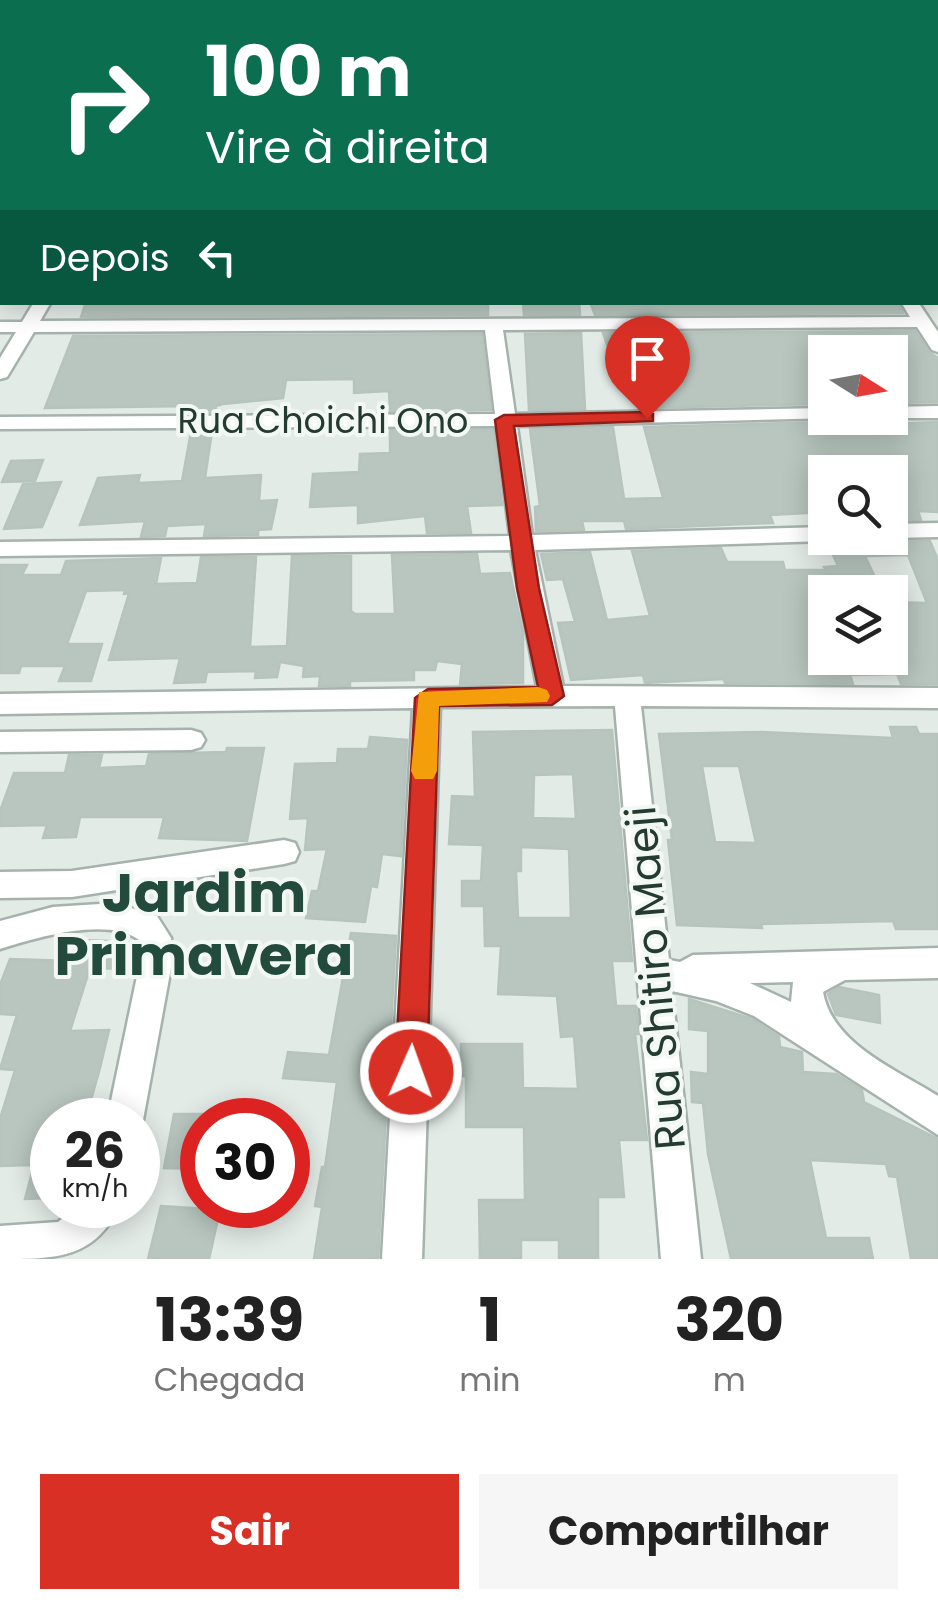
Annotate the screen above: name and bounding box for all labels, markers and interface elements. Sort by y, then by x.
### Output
text: 100 m [205,22,412,121]
icon: right [40,40,170,170]
text: Vire à direita [205,116,490,179]
icon: left [190,230,245,285]
text: Depois [40,231,170,284]
pin [605,316,690,419]
icon: arrive [620,331,675,386]
north arrow [808,335,908,435]
map controls [808,335,908,675]
street label: Rua Choichi Ono [177,396,469,445]
button: search [808,455,908,555]
button: layers [808,575,908,675]
street label: Rua Shitiro Maeji [611,804,700,1152]
district label: Jardim Primavera [55,854,353,994]
position arrow [359,1020,463,1124]
speed limit sign: 30 [180,1098,310,1228]
text: 26 [65,1115,125,1186]
text: km/h [62,1171,128,1206]
text: 13:39 [155,1278,304,1362]
text: 1 [479,1278,501,1362]
text: 320 [674,1278,784,1362]
text: Chegada [154,1357,305,1402]
text: min [459,1357,521,1402]
text: m [713,1357,746,1402]
button: Sair [40,1474,459,1589]
button: Compartilhar [479,1474,898,1589]

